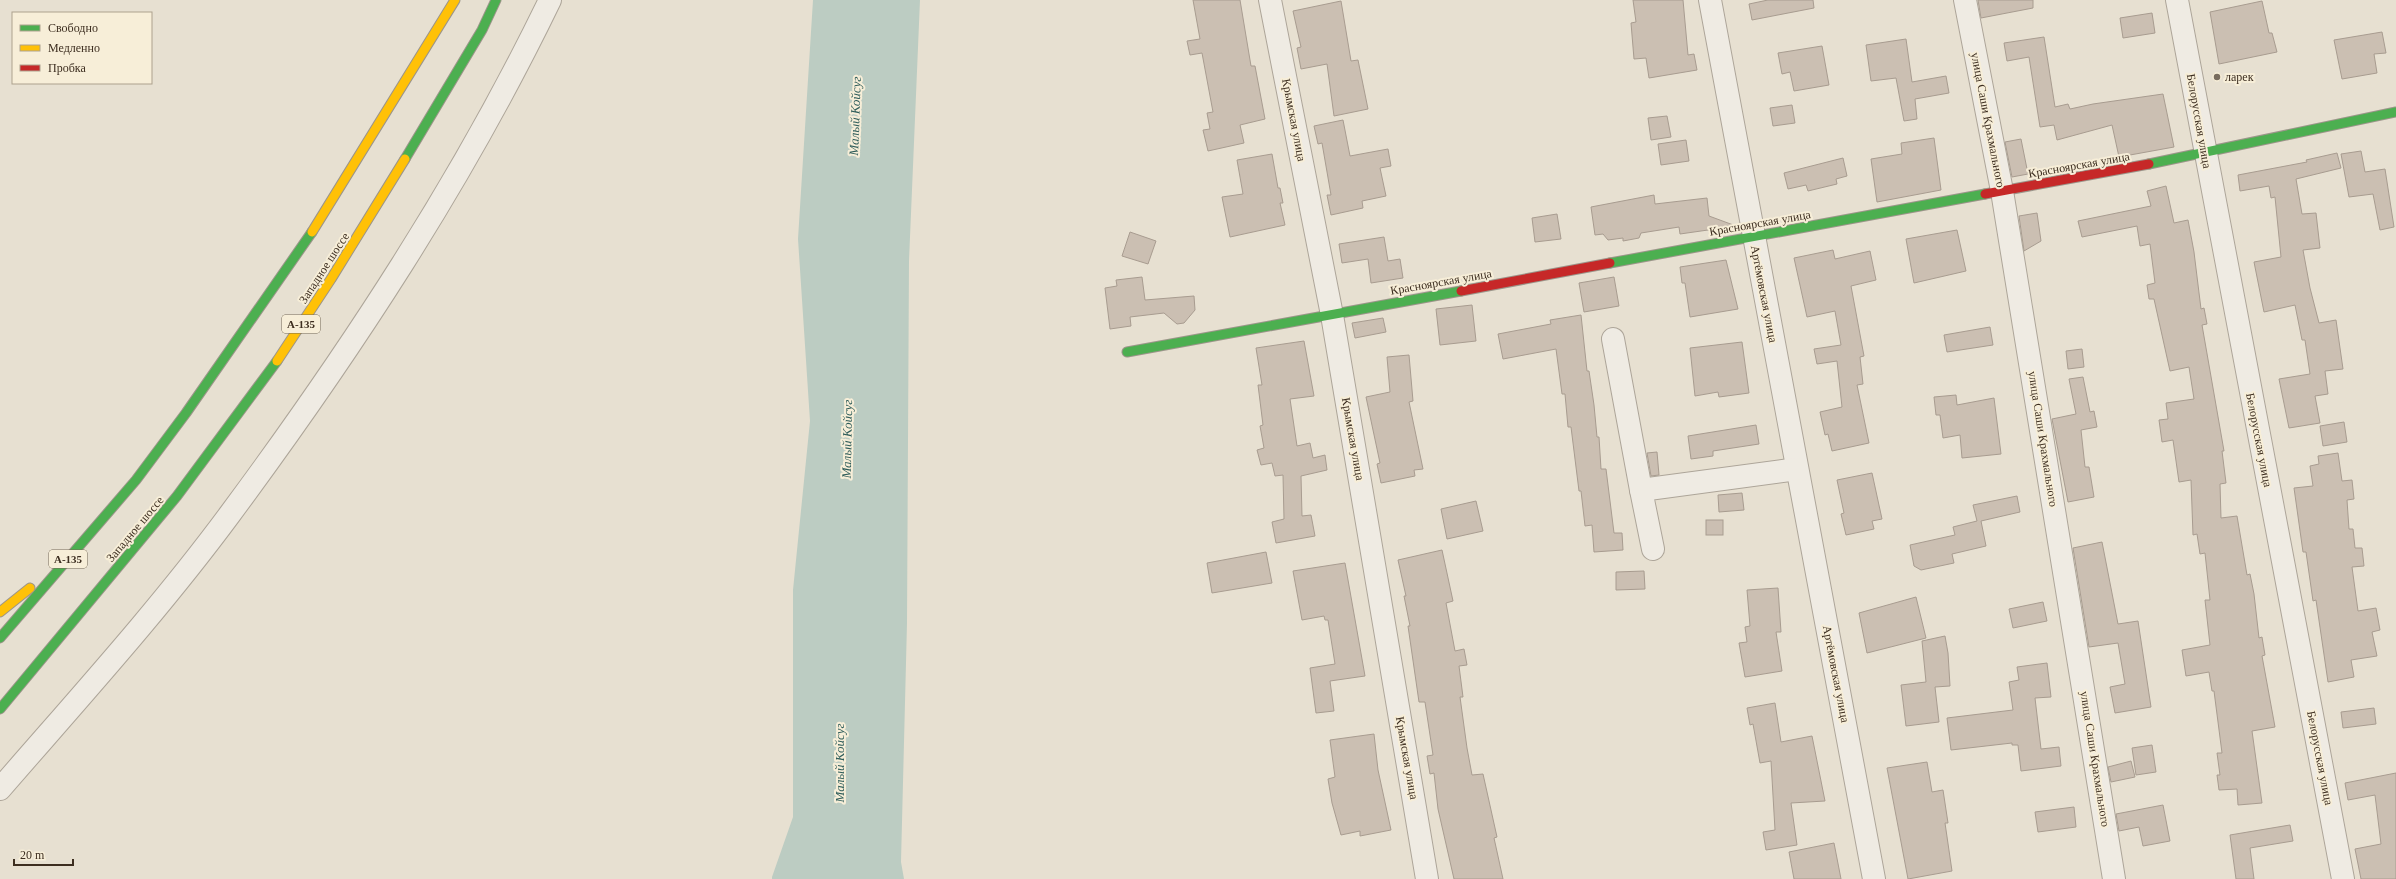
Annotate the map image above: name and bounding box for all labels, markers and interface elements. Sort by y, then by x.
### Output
legend [12,12,152,84]
text: Свободно [48,21,98,35]
text: Медленно [48,41,100,55]
street label: улица Саши Крахмального [1968,51,2008,189]
text: Пробка [48,61,86,75]
place label: ларек [2225,70,2254,84]
marker: ларек [2212,72,2222,82]
street label: Белорусская улица [2184,73,2214,170]
water label: Малый Койсуг [846,76,864,157]
street label: Крымская улица [1279,77,1309,163]
street label: Красноярская улица [2027,149,2132,181]
street label: Красноярская улица [1708,207,1813,239]
street label: Западное шоссе [296,230,352,306]
street label: Артёмовская улица [1748,244,1780,344]
street label: Красноярская улица [1389,266,1494,298]
road number: А-135 [282,315,320,333]
street label: улица Саши Крахмального [2025,370,2061,508]
street label: Белорусская улица [2243,392,2275,489]
street label: Крымская улица [1339,396,1367,482]
water label: Малый Койсуг [839,399,855,480]
street label: Западное шоссе [103,493,167,565]
road number: А-135 [49,550,87,568]
street label: Артёмовская улица [1820,624,1852,724]
street label: улица Саши Крахмального [2077,690,2113,828]
street label: Белорусская улица [2304,710,2336,807]
street label: Крымская улица [1393,715,1421,801]
water label: Малый Койсуг [832,723,847,804]
scale bar [14,841,73,867]
text: 20 m [20,848,45,862]

